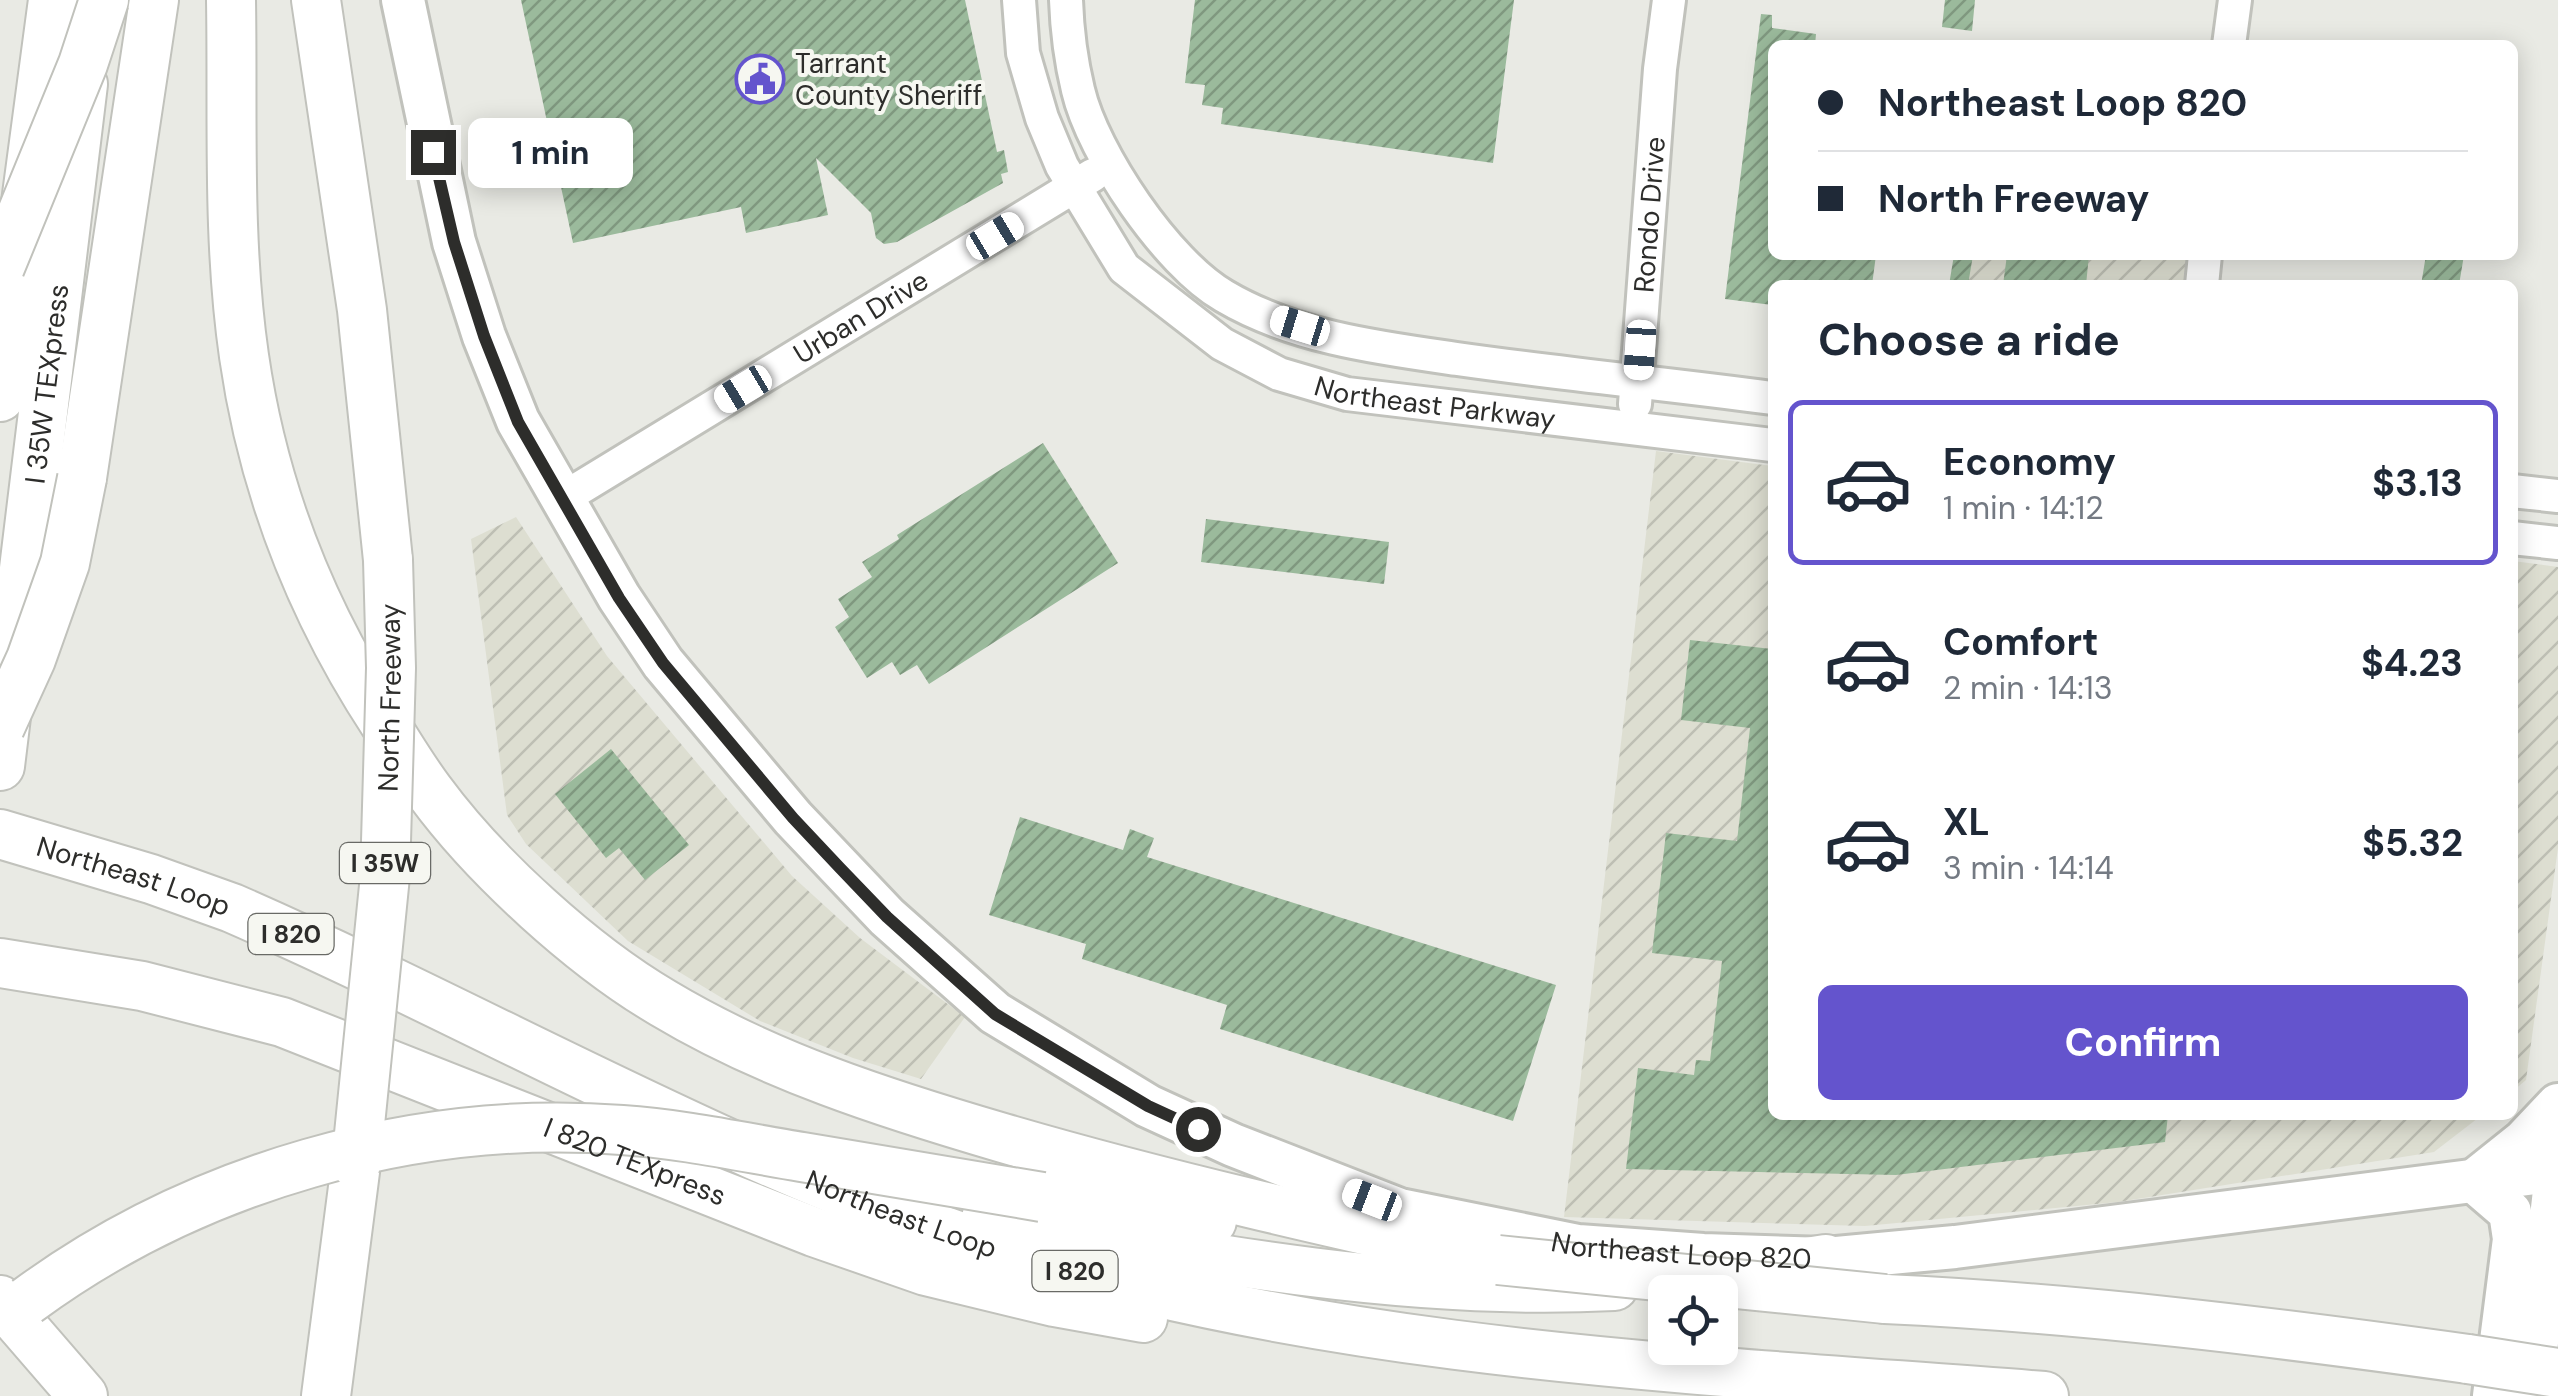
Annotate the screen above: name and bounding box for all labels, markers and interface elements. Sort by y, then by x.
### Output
place label: Tarrant County Sheriff [795,45,982,114]
public building icon: Tarrant County Sheriff [734,53,786,105]
text: Northeast Loop 820 [1878,78,2247,128]
callout: 1 min [468,117,633,187]
route end [411,130,456,175]
text: 1 min [512,132,589,174]
street label: Rondo Drive [1625,135,1673,294]
text: North Freeway [1878,174,2149,224]
car [962,208,1028,264]
street label: Urban Drive [787,261,935,372]
street label: I 35W TEXpress [16,282,77,486]
car [1267,303,1333,349]
text: Choose a ride [1818,310,2120,369]
car [1623,319,1657,381]
car [710,361,776,417]
street label: Northeast Parkway [1310,367,1558,437]
text: Economy [1943,437,2116,487]
icon: car [1823,438,1913,528]
text: $3.13 [2372,458,2463,508]
text: 1 min · 14:12 [1943,487,2104,529]
street label: North Freeway [369,603,410,792]
text: Comfort [1943,617,2099,667]
icon: car [1823,618,1913,708]
text: $4.23 [2361,638,2463,688]
text: 2 min · 14:13 [1943,667,2113,709]
text: XL [1943,797,1990,847]
icon: car [1823,798,1913,888]
text: $5.32 [2362,818,2463,868]
street label: Northeast Loop [32,827,236,924]
road number: I 35W [340,843,430,883]
text: 3 min · 14:14 [1943,847,2114,889]
road number: I 820 [248,914,334,954]
button: Confirm [1818,985,2468,1100]
route start [1176,1107,1221,1152]
street label: I 820 TEXpress [539,1109,732,1214]
street label: Northeast Loop [800,1161,1002,1266]
car [1339,1175,1405,1225]
street label: Northeast Loop 820 [1548,1223,1812,1277]
road number: I 820 [1032,1251,1118,1291]
map controls [1648,1275,1738,1365]
button: locate [1648,1275,1738,1365]

